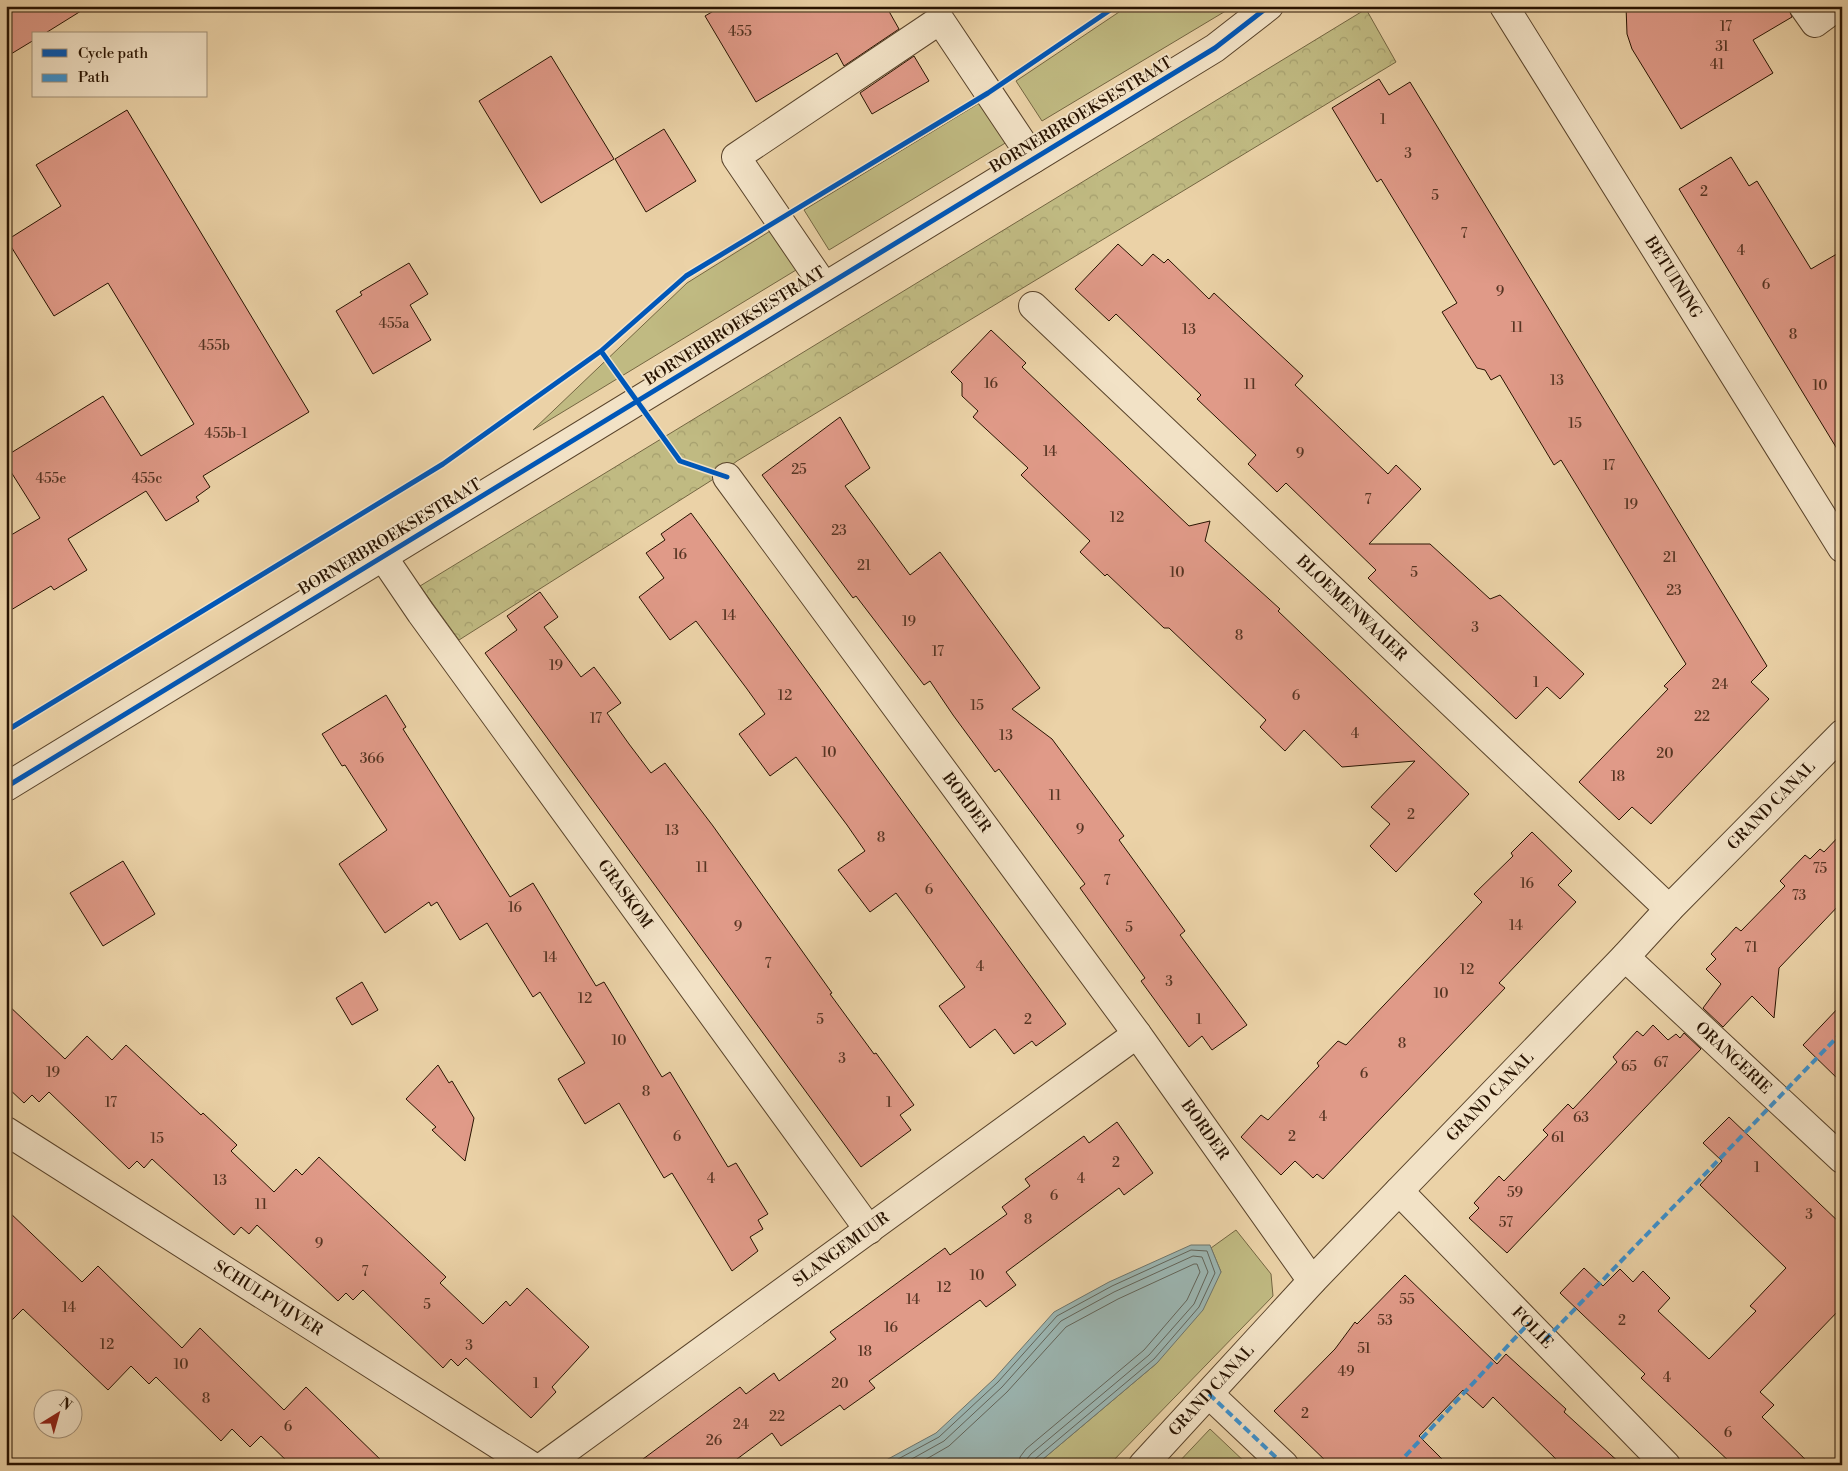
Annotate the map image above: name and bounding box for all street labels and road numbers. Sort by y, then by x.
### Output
street label: BORNERBROEKSESTRAAT [985,52,1176,178]
street label: BETUINING [1640,232,1706,322]
street label: BORNERBROEKSESTRAAT [640,262,829,391]
street label: BORNERBROEKSESTRAAT [294,474,485,600]
street label: BLOEMENWAAIER [1292,550,1412,666]
street label: GRAND CANAL [1723,757,1820,854]
street label: BORDER [937,768,996,837]
street label: GRASKOM [593,856,657,933]
street label: ORANGERIE [1691,1017,1776,1098]
street label: GRAND CANAL [1442,1047,1538,1146]
street label: BORDER [1176,1095,1234,1165]
street label: SLANGEMUUR [789,1207,894,1291]
street label: SCHULPVIJVER [210,1256,327,1341]
street label: FOLIE [1507,1303,1557,1353]
street label: GRAND CANAL [1164,1340,1259,1440]

